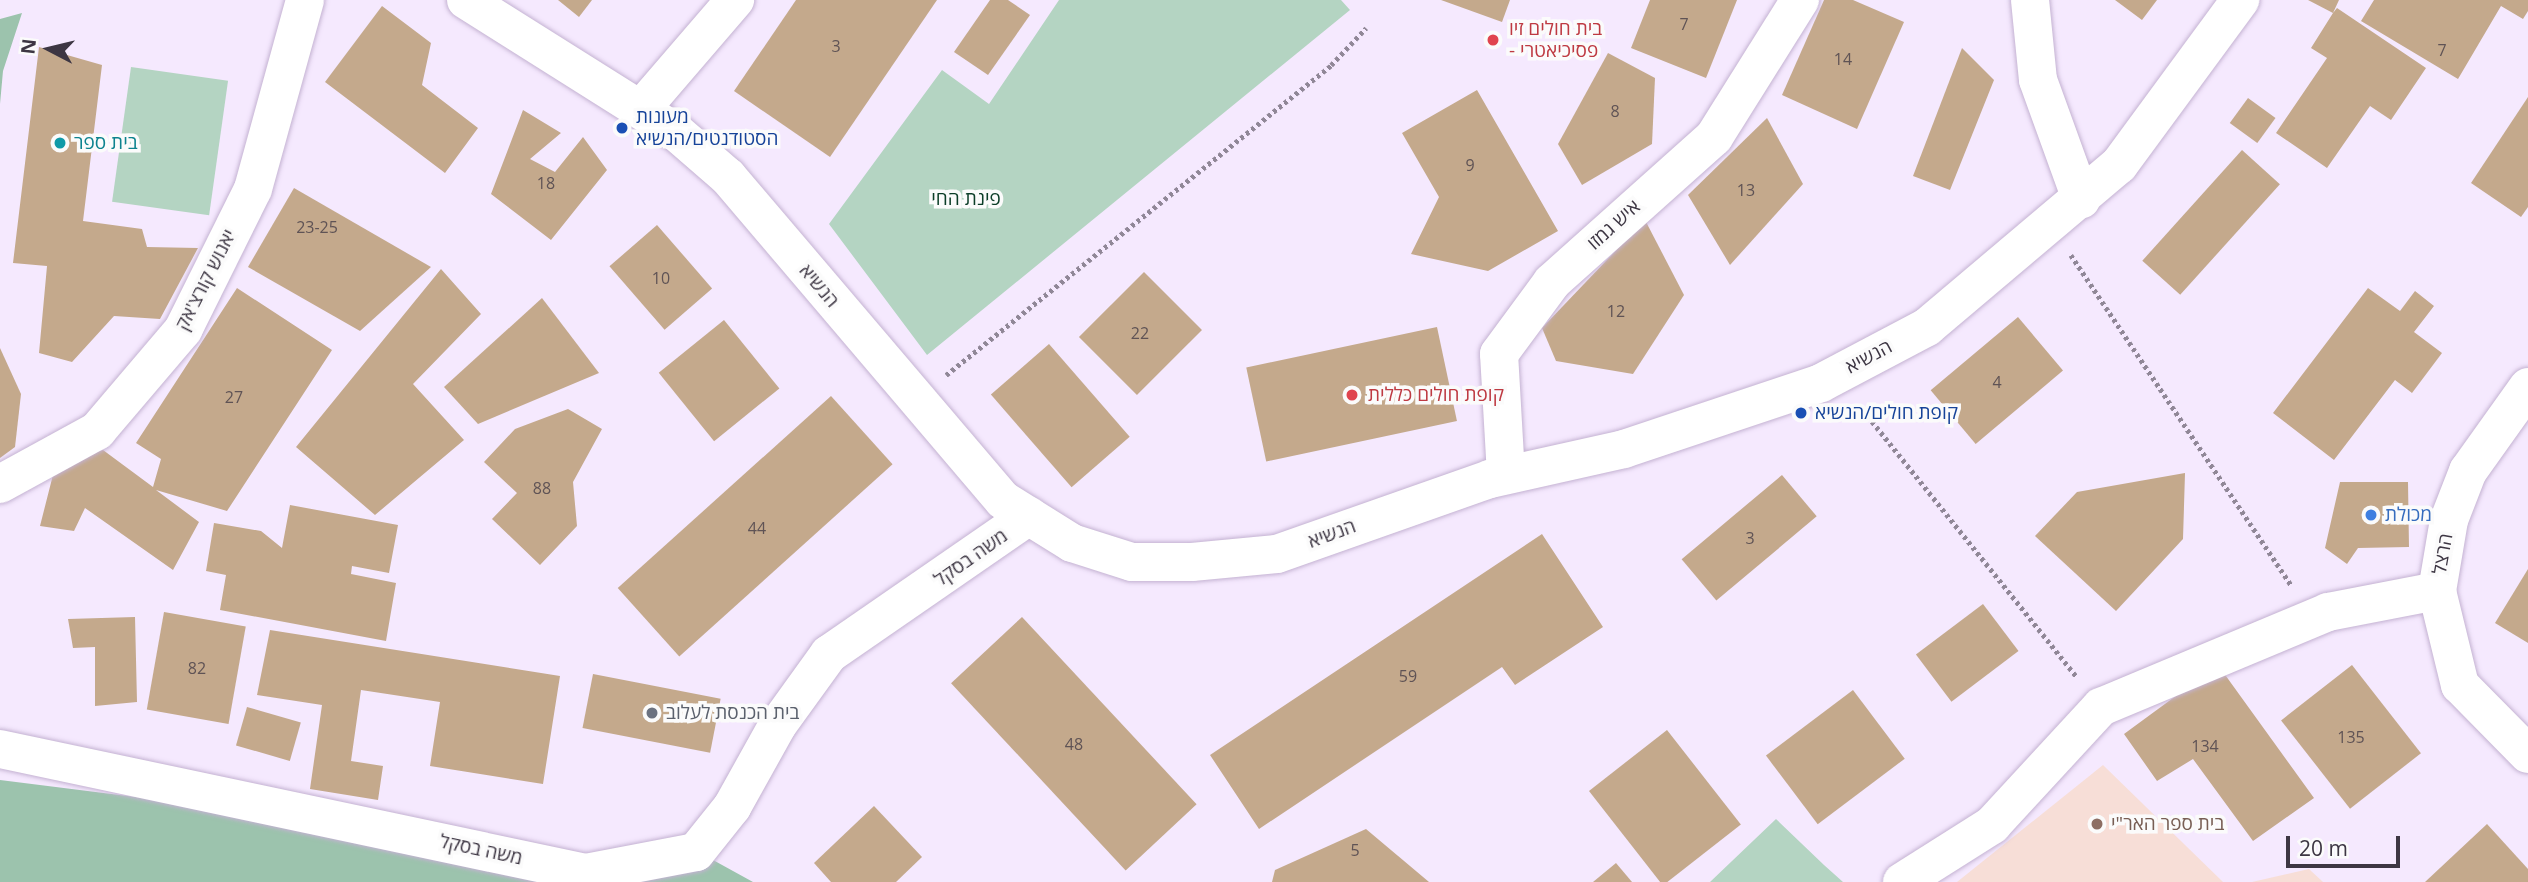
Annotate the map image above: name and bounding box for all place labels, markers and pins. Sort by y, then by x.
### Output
place label: בית חולים זיו - פסיכיאטרי [1509,18,1602,62]
marker: בית חולים זיו - פסיכיאטרי [1483,30,1503,50]
place label: מעונות הסטודנטים/הנשיא [636,106,778,150]
marker: מעונות הסטודנטים/הנשיא [614,120,630,136]
place label: בית ספר [74,132,138,154]
marker: בית ספר [52,135,68,151]
place label: קופת חולים כללית [1368,384,1504,406]
marker: קופת חולים כללית [1342,385,1362,405]
place label: קופת חולים/הנשיא [1815,402,1958,424]
marker: קופת חולים/הנשיא [1793,405,1809,421]
place label: מכולת [2385,504,2432,526]
marker: מכולת [2363,507,2379,523]
place label: בית הכנסת לעלוב [666,702,800,724]
marker: בית הכנסת לעלוב [644,705,660,721]
place label: בית ספר האר"י [2111,813,2224,835]
marker: בית ספר האר"י [2089,816,2105,832]

